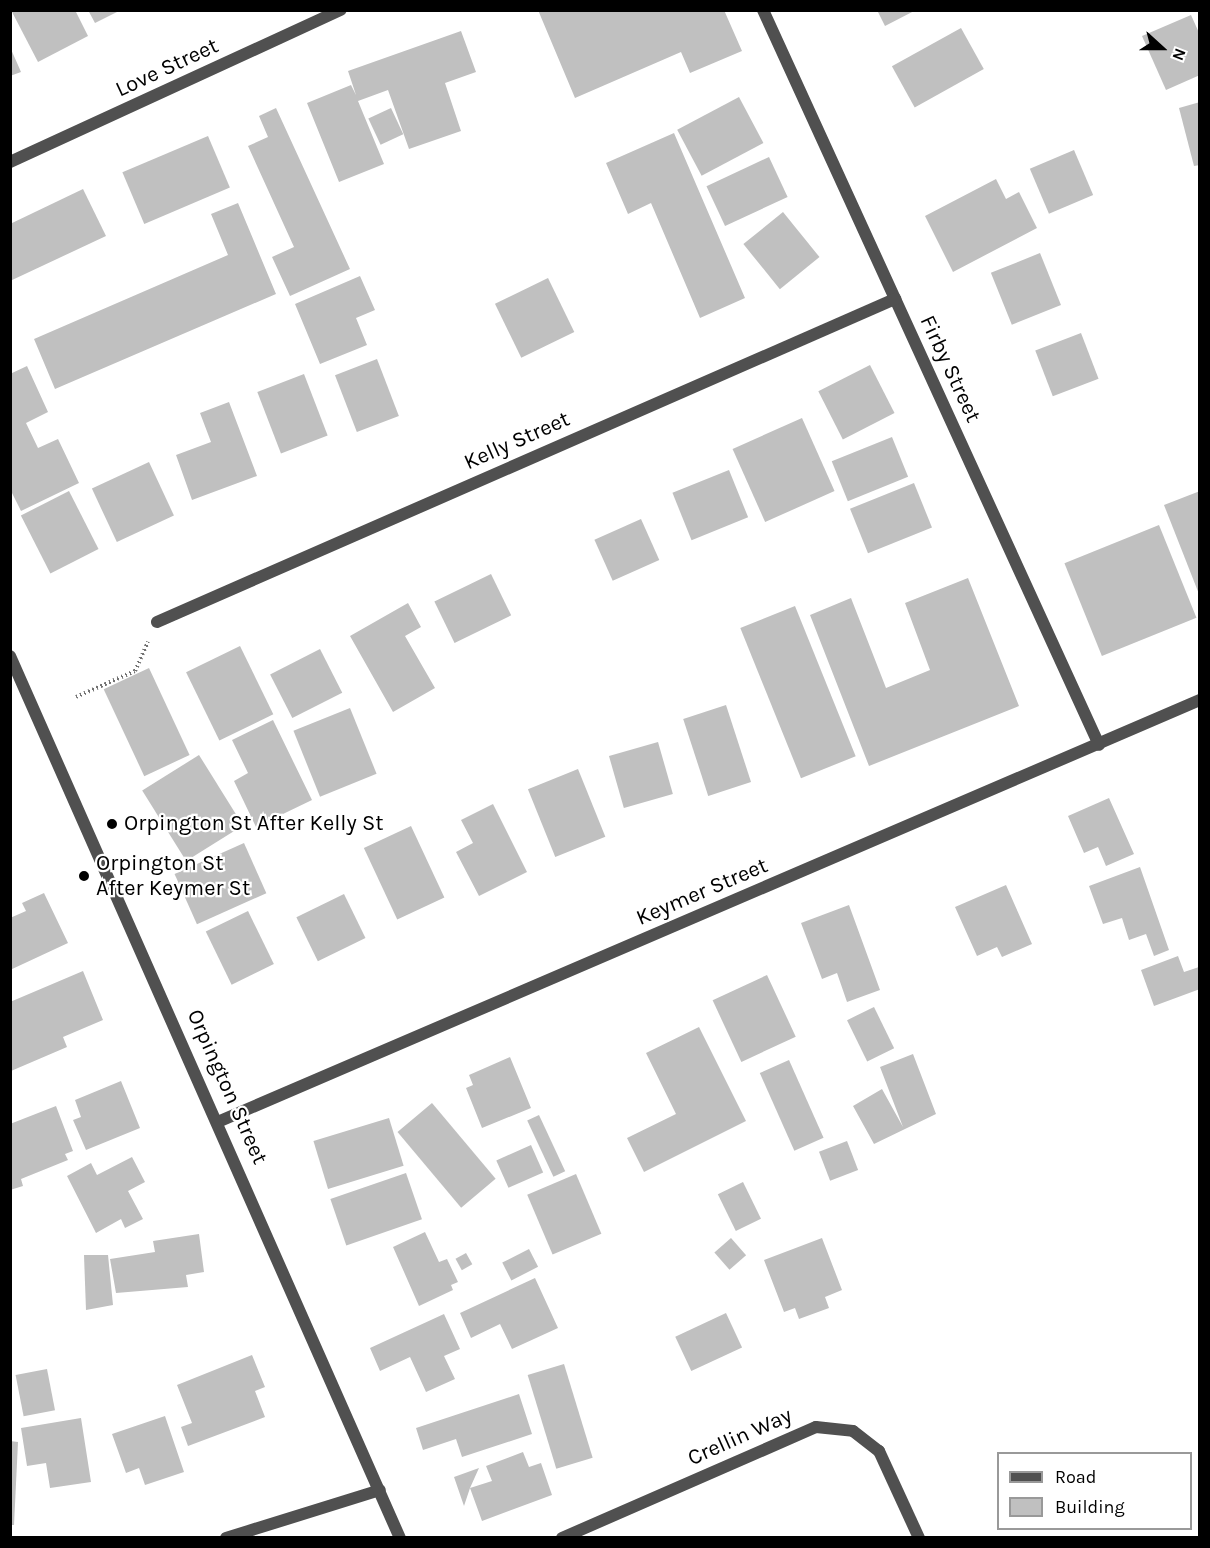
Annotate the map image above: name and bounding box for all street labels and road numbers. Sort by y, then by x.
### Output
street label: Love Street [111,33,223,103]
street label: Firby Street [914,311,986,427]
street label: Kelly Street [460,406,574,476]
street label: Keymer Street [632,852,772,932]
street label: Orpington Street [181,1006,273,1168]
street label: Crellin Way [684,1402,796,1472]

